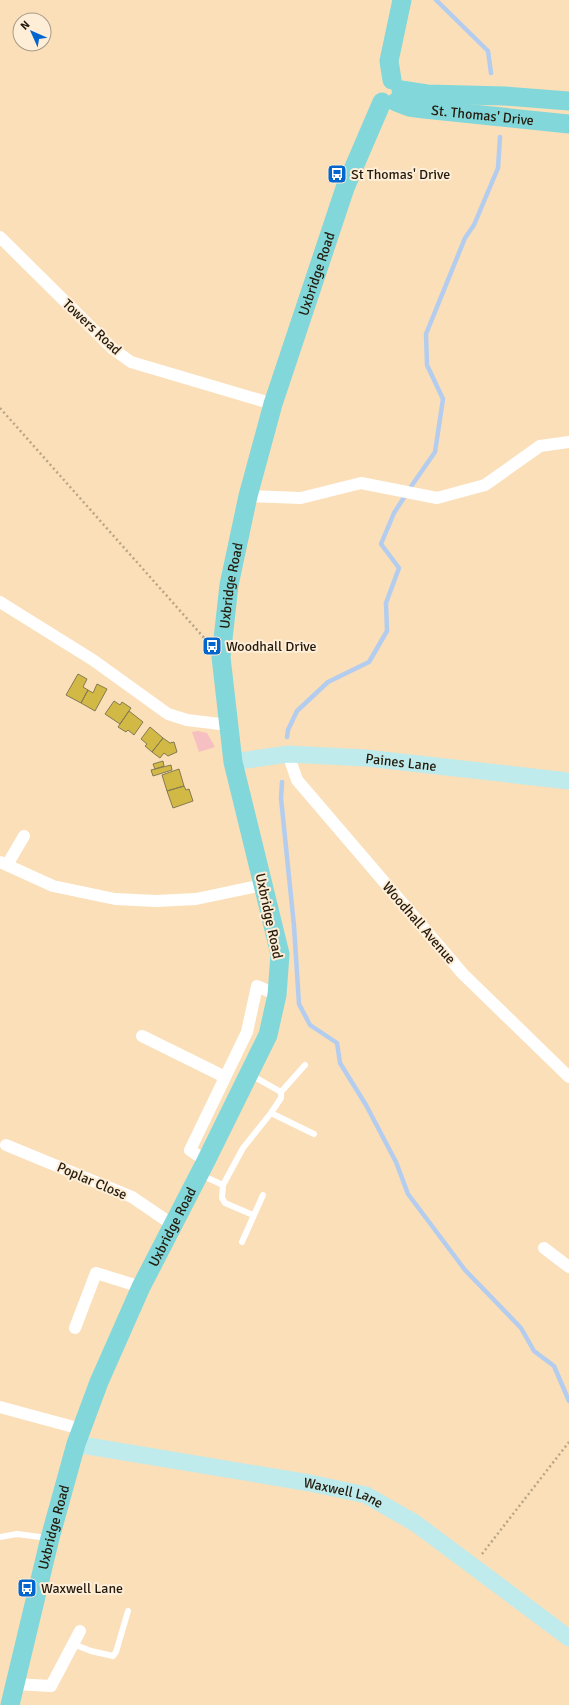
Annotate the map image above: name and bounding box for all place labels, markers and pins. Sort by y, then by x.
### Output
bus stop icon: St Thomas' Drive [326,163,348,185]
place label: St Thomas' Drive [351,166,450,183]
bus stop icon: Woodhall Drive [201,635,223,657]
place label: Woodhall Drive [226,638,317,655]
bus stop icon: Waxwell Lane [16,1577,38,1599]
place label: Waxwell Lane [41,1580,123,1597]

